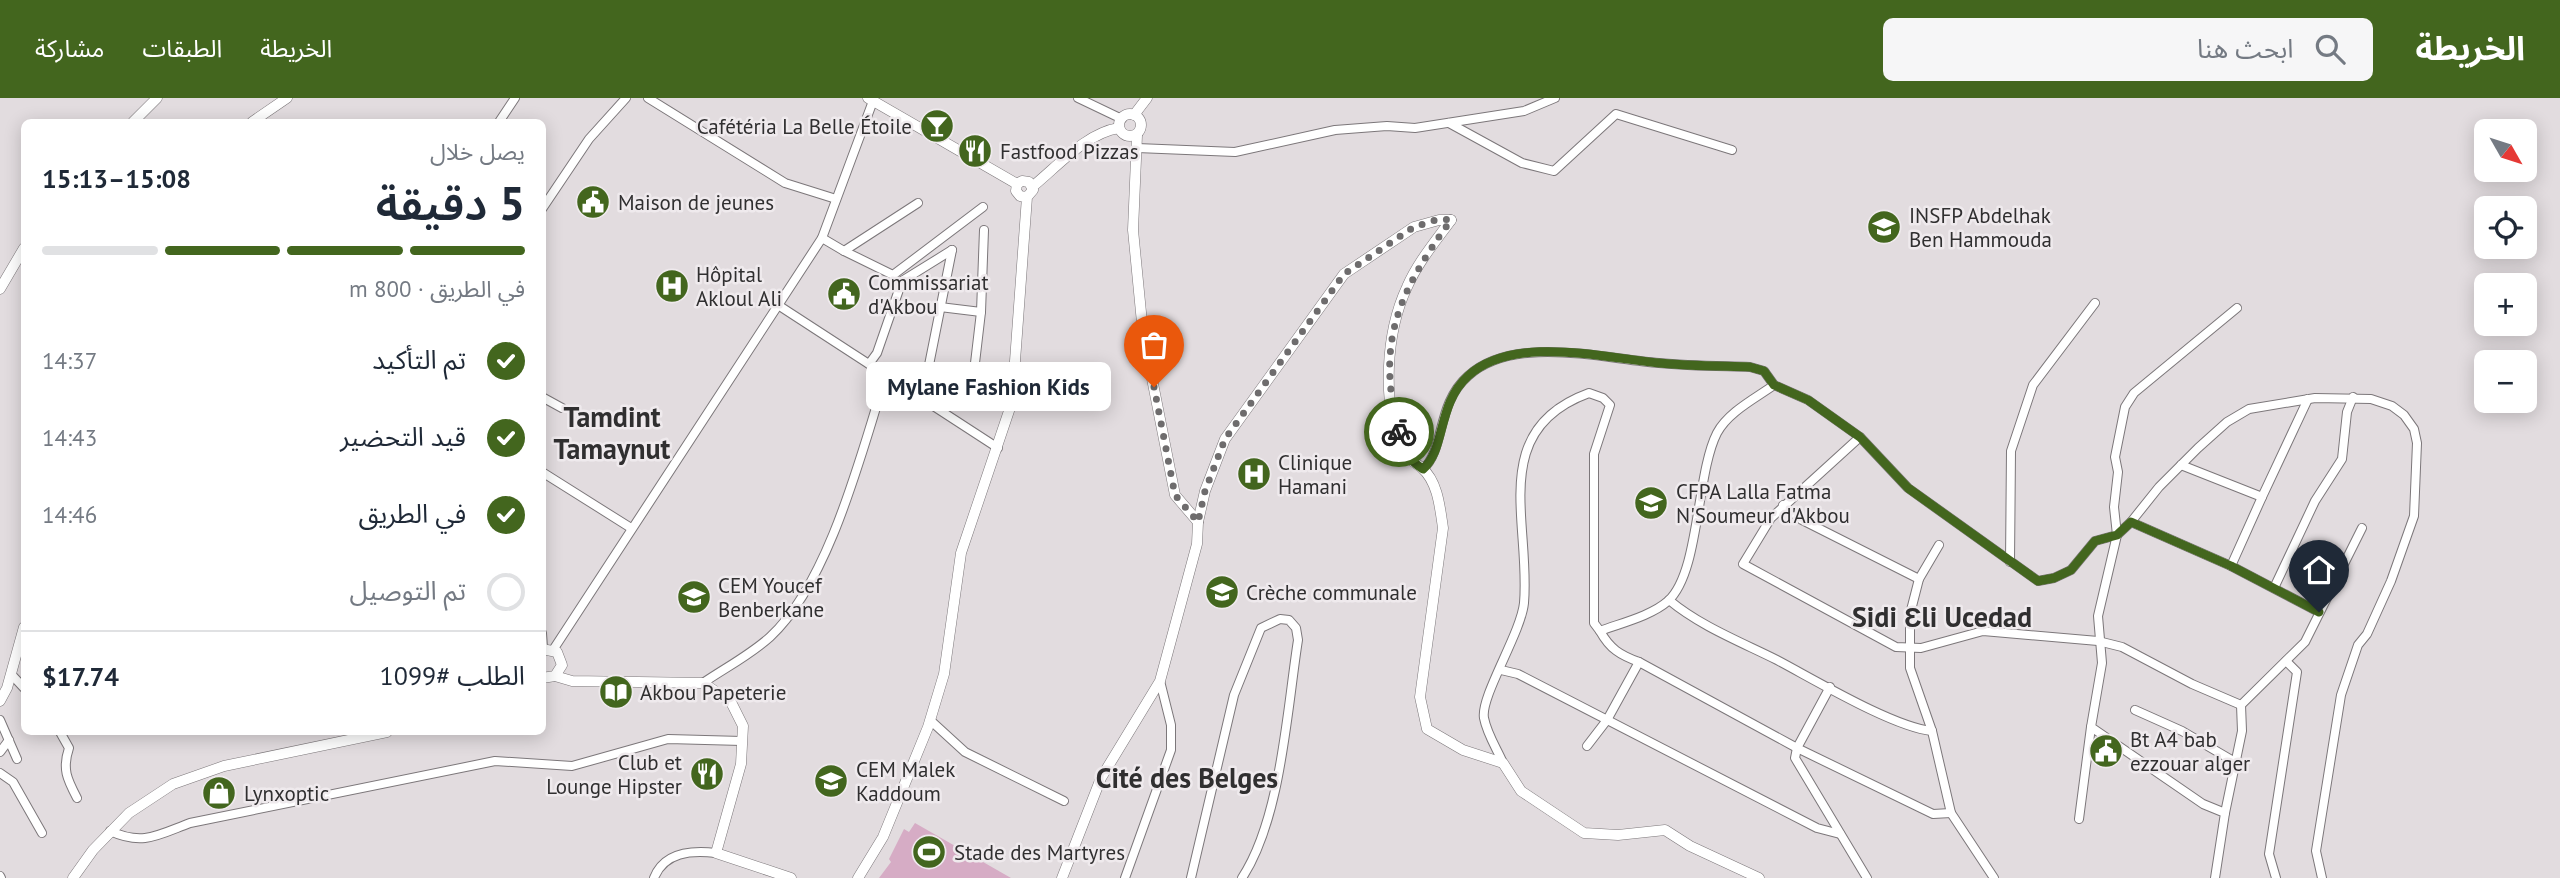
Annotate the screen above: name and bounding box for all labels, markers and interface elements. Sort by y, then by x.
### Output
search box [1883,18,2373,81]
text: الخريطة [2415,26,2525,69]
icon: search [2311,30,2349,68]
text: ابحث هنا [2197,32,2293,65]
text: مشاركة [35,33,104,64]
text: الطبقات [142,33,222,64]
text: الخريطة [260,33,332,64]
bar icon: Cafétéria La Belle Étoile [918,107,956,145]
place label: Cafétéria La Belle Étoile [697,113,912,140]
north arrow [2474,119,2538,182]
map controls [2474,119,2537,413]
restaurant icon: Fastfood Pizzas [956,132,994,170]
text: يصل خلال [430,137,525,166]
place label: Fastfood Pizzas [1000,138,1139,165]
text: 15:08–15:13 [42,162,191,195]
text: 5 دقيقة [376,173,525,233]
public building icon: Maison de jeunes [574,183,612,221]
place label: Maison de jeunes [618,189,774,216]
button: locate [2474,196,2537,259]
place label: INSFP Abdelhak Ben Hammouda [1909,202,2052,253]
school or university icon: INSFP Abdelhak Ben Hammouda [1865,208,1903,246]
place label: Hôpital Akloul Ali [696,261,782,312]
hospital icon: Hôpital Akloul Ali [653,267,691,305]
place label: Commissariat d'Akbou [868,269,989,320]
button: + [2474,273,2537,336]
text: في الطريق · 800 m [349,274,525,303]
public building icon: Commissariat d'Akbou [825,275,863,313]
pin [1124,315,1184,387]
icon: bag [1135,326,1173,364]
icon: check [487,342,525,380]
text: تم التأكيد [372,343,466,376]
text: 14:37 [42,346,97,375]
button: − [2474,350,2537,413]
callout: Mylane Fashion Kids [867,362,1112,412]
text: Mylane Fashion Kids [887,372,1090,401]
courier [1364,397,1434,467]
district label: Tamdint Tamaynut [554,398,671,467]
icon: bike [1380,413,1418,451]
icon: check [487,419,525,457]
text: قيد التحضير [340,420,466,453]
text: 14:43 [42,423,97,452]
place label: Clinique Hamani [1278,449,1352,500]
hospital icon: Clinique Hamani [1235,455,1273,493]
place label: CFPA Lalla Fatma N'Soumeur d'Akbou [1676,478,1850,529]
school or university icon: CFPA Lalla Fatma N'Soumeur d'Akbou [1632,484,1670,522]
icon: check [487,496,525,534]
text: في الطريق [359,497,466,530]
text: 14:46 [42,500,97,529]
pin [2289,540,2349,612]
icon: home [2300,551,2338,589]
place label: CEM Youcef Benberkane [718,572,824,623]
school or university icon: Crèche communale [1203,573,1241,611]
text: تم التوصيل [350,574,466,607]
school or university icon: CEM Youcef Benberkane [675,578,713,616]
place label: Crèche communale [1246,579,1417,606]
district label: Sidi Ɛli Ucedad [1852,598,2032,635]
text: الطلب #1099 [380,659,525,692]
text: $17.74 [42,660,119,693]
library icon: Akbou Papeterie [597,673,635,711]
place label: Akbou Papeterie [640,679,786,706]
place label: Bt A4 bab ezzouar alger [2130,726,2250,777]
public building icon: Bt A4 bab ezzouar alger [2087,732,2125,770]
place label: Club et Lounge Hipster [546,749,682,800]
restaurant icon: Club et Lounge Hipster [688,755,726,793]
place label: CEM Malek Kaddoum [856,756,955,807]
district label: Cité des Belges [1096,759,1278,796]
school or university icon: CEM Malek Kaddoum [812,762,850,800]
shop icon: Lynxoptic [200,774,238,812]
place label: Lynxoptic [244,780,329,807]
sports icon: Stade des Martyres [910,833,948,871]
place label: Stade des Martyres [954,839,1125,866]

